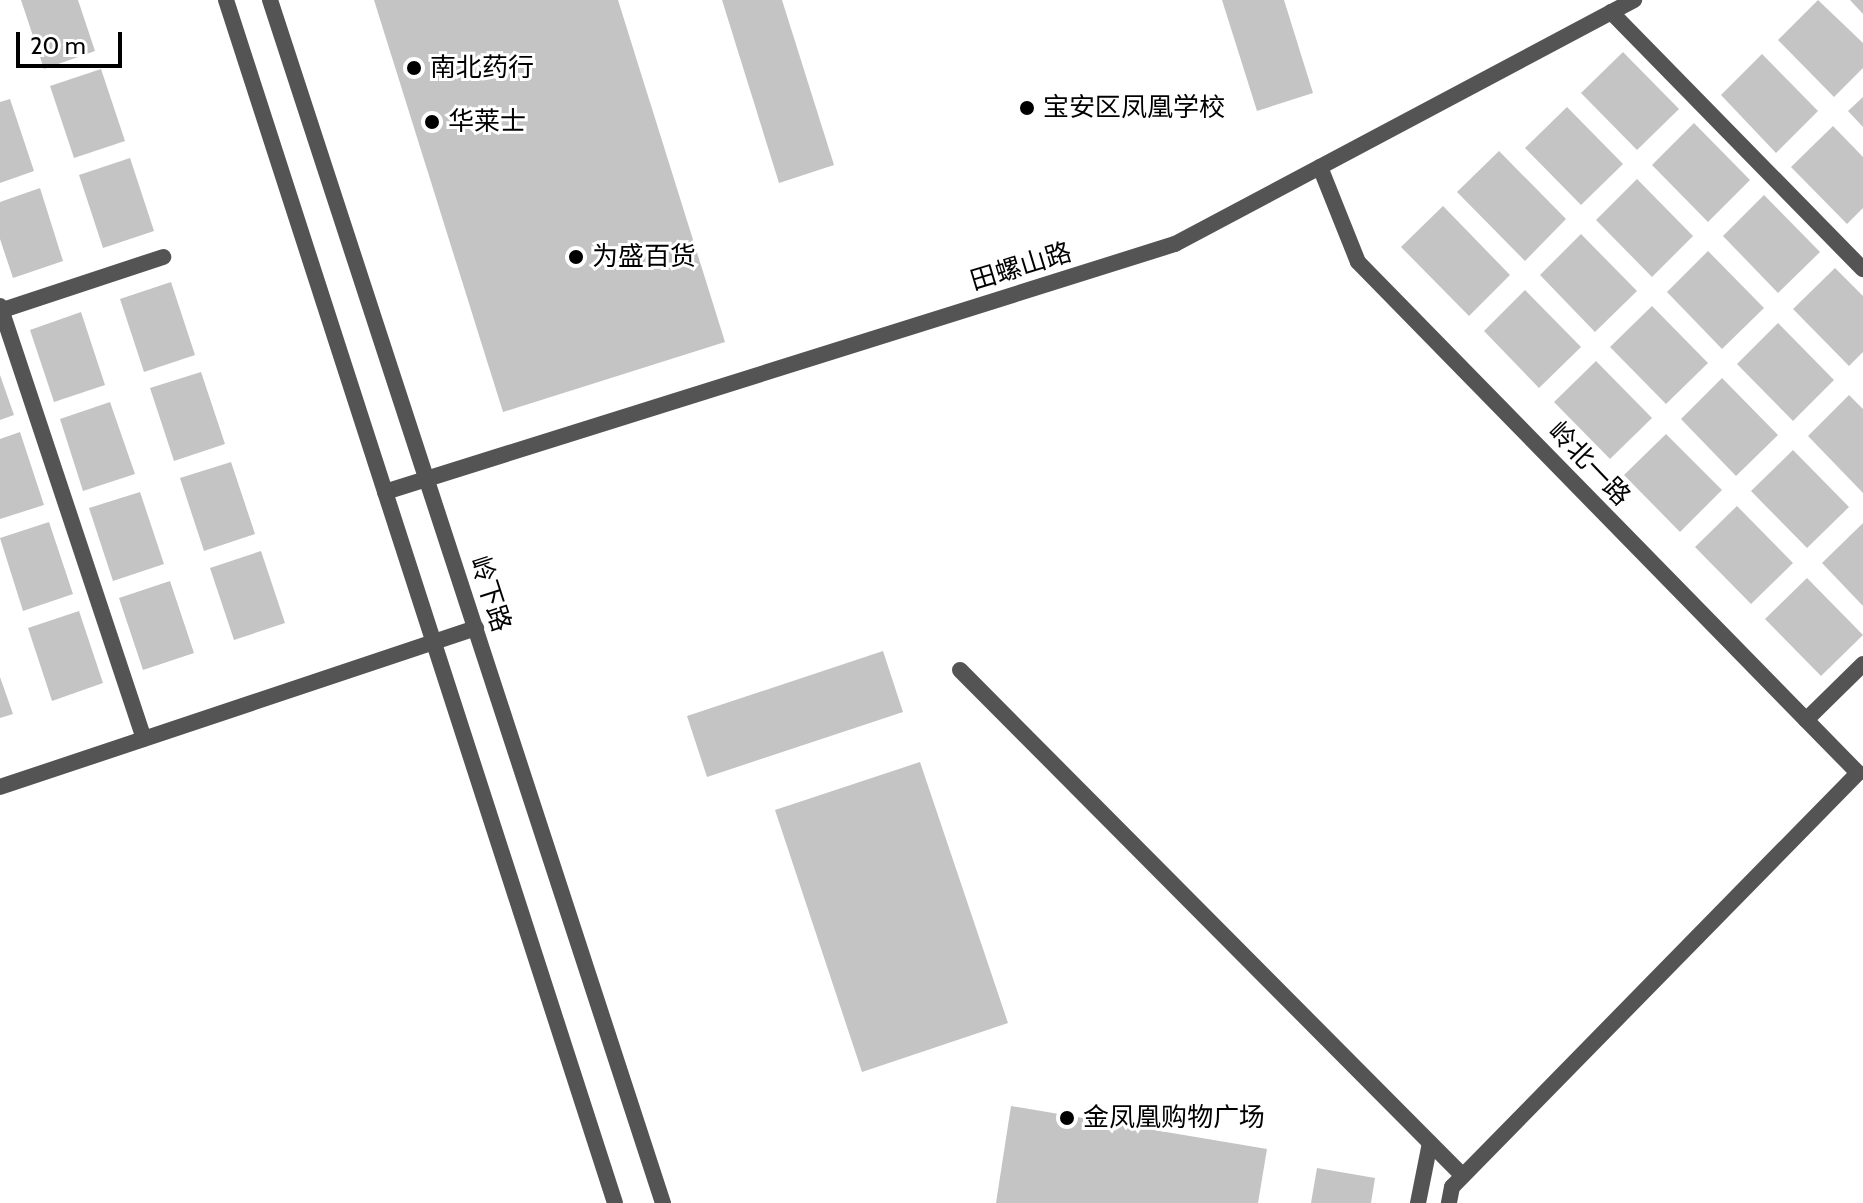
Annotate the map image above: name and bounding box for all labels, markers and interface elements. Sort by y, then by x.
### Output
scale bar [20,16,126,66]
text: 20 m [30,31,86,60]
place label: 南北药行 [430,52,534,84]
marker: 南北药行 [405,59,423,77]
place label: 宝安区凤凰学校 [1043,92,1225,124]
marker: 宝安区凤凰学校 [1018,99,1036,117]
place label: 华莱士 [448,106,526,138]
marker: 华莱士 [423,113,441,131]
street label: 田螺山路 [967,237,1075,297]
place label: 为盛百货 [592,241,696,273]
marker: 为盛百货 [567,248,585,266]
street label: 岭北一路 [1542,416,1636,512]
street label: 岭下路 [463,552,517,636]
place label: 金凤凰购物广场 [1083,1102,1265,1134]
marker: 金凤凰购物广场 [1058,1109,1076,1127]

